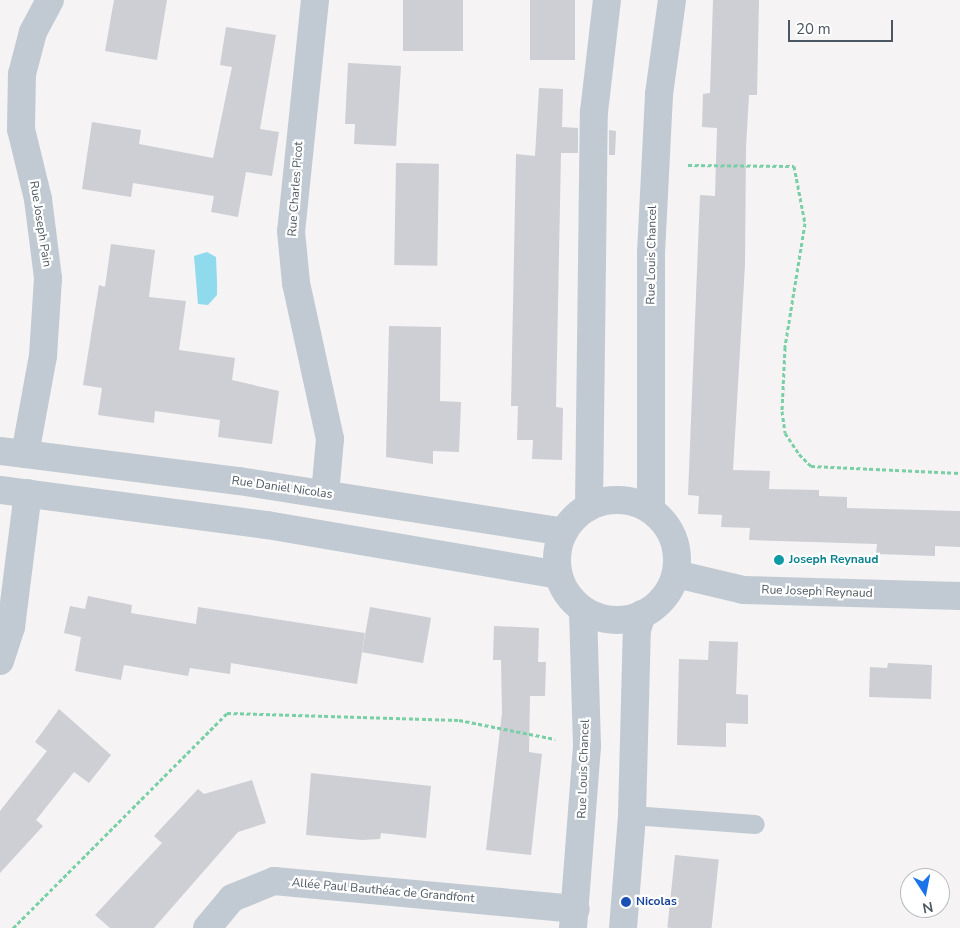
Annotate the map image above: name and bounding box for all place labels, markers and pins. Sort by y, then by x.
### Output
place label: Joseph Reynaud [789,553,879,567]
marker: Joseph Reynaud [773,554,785,566]
place label: Nicolas [636,895,677,909]
marker: Nicolas [620,896,632,908]

